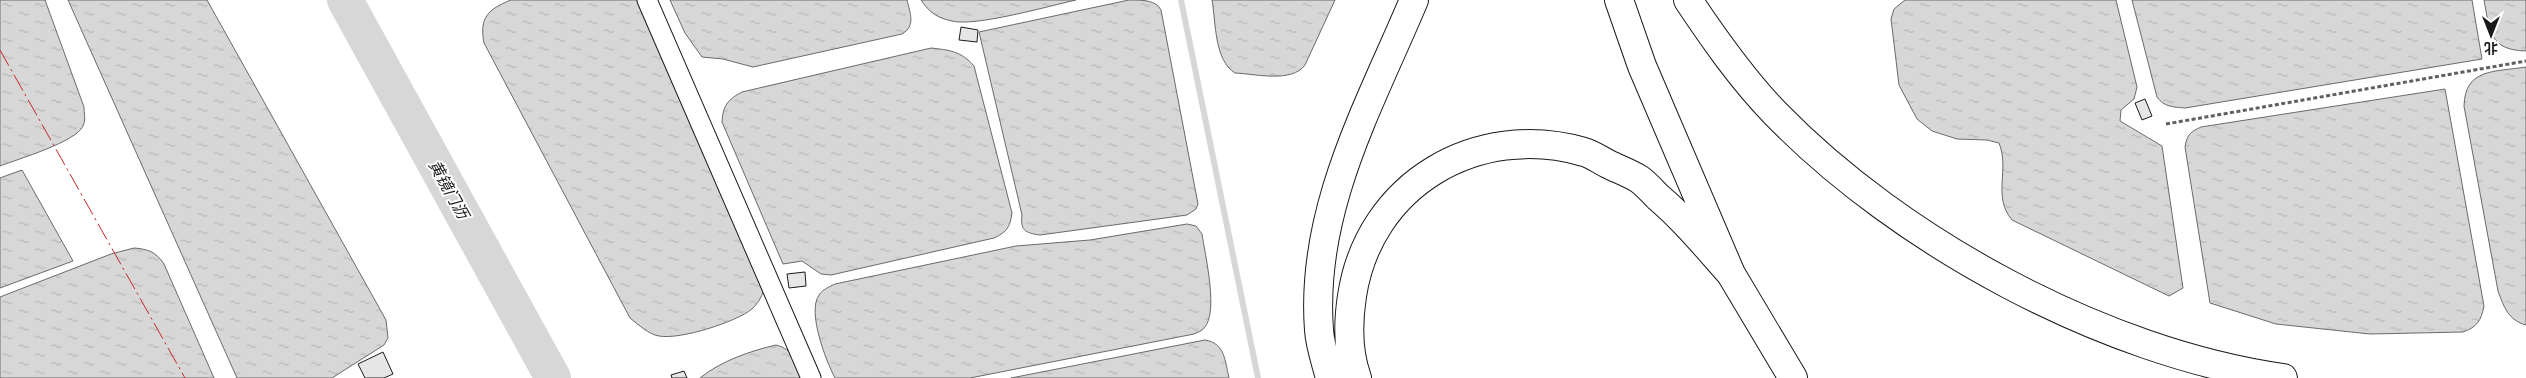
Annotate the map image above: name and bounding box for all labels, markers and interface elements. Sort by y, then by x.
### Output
north arrow [2466,10,2516,60]
text: 北 [2484,39,2498,58]
water label: 黄镜门沥 [424,156,476,225]

